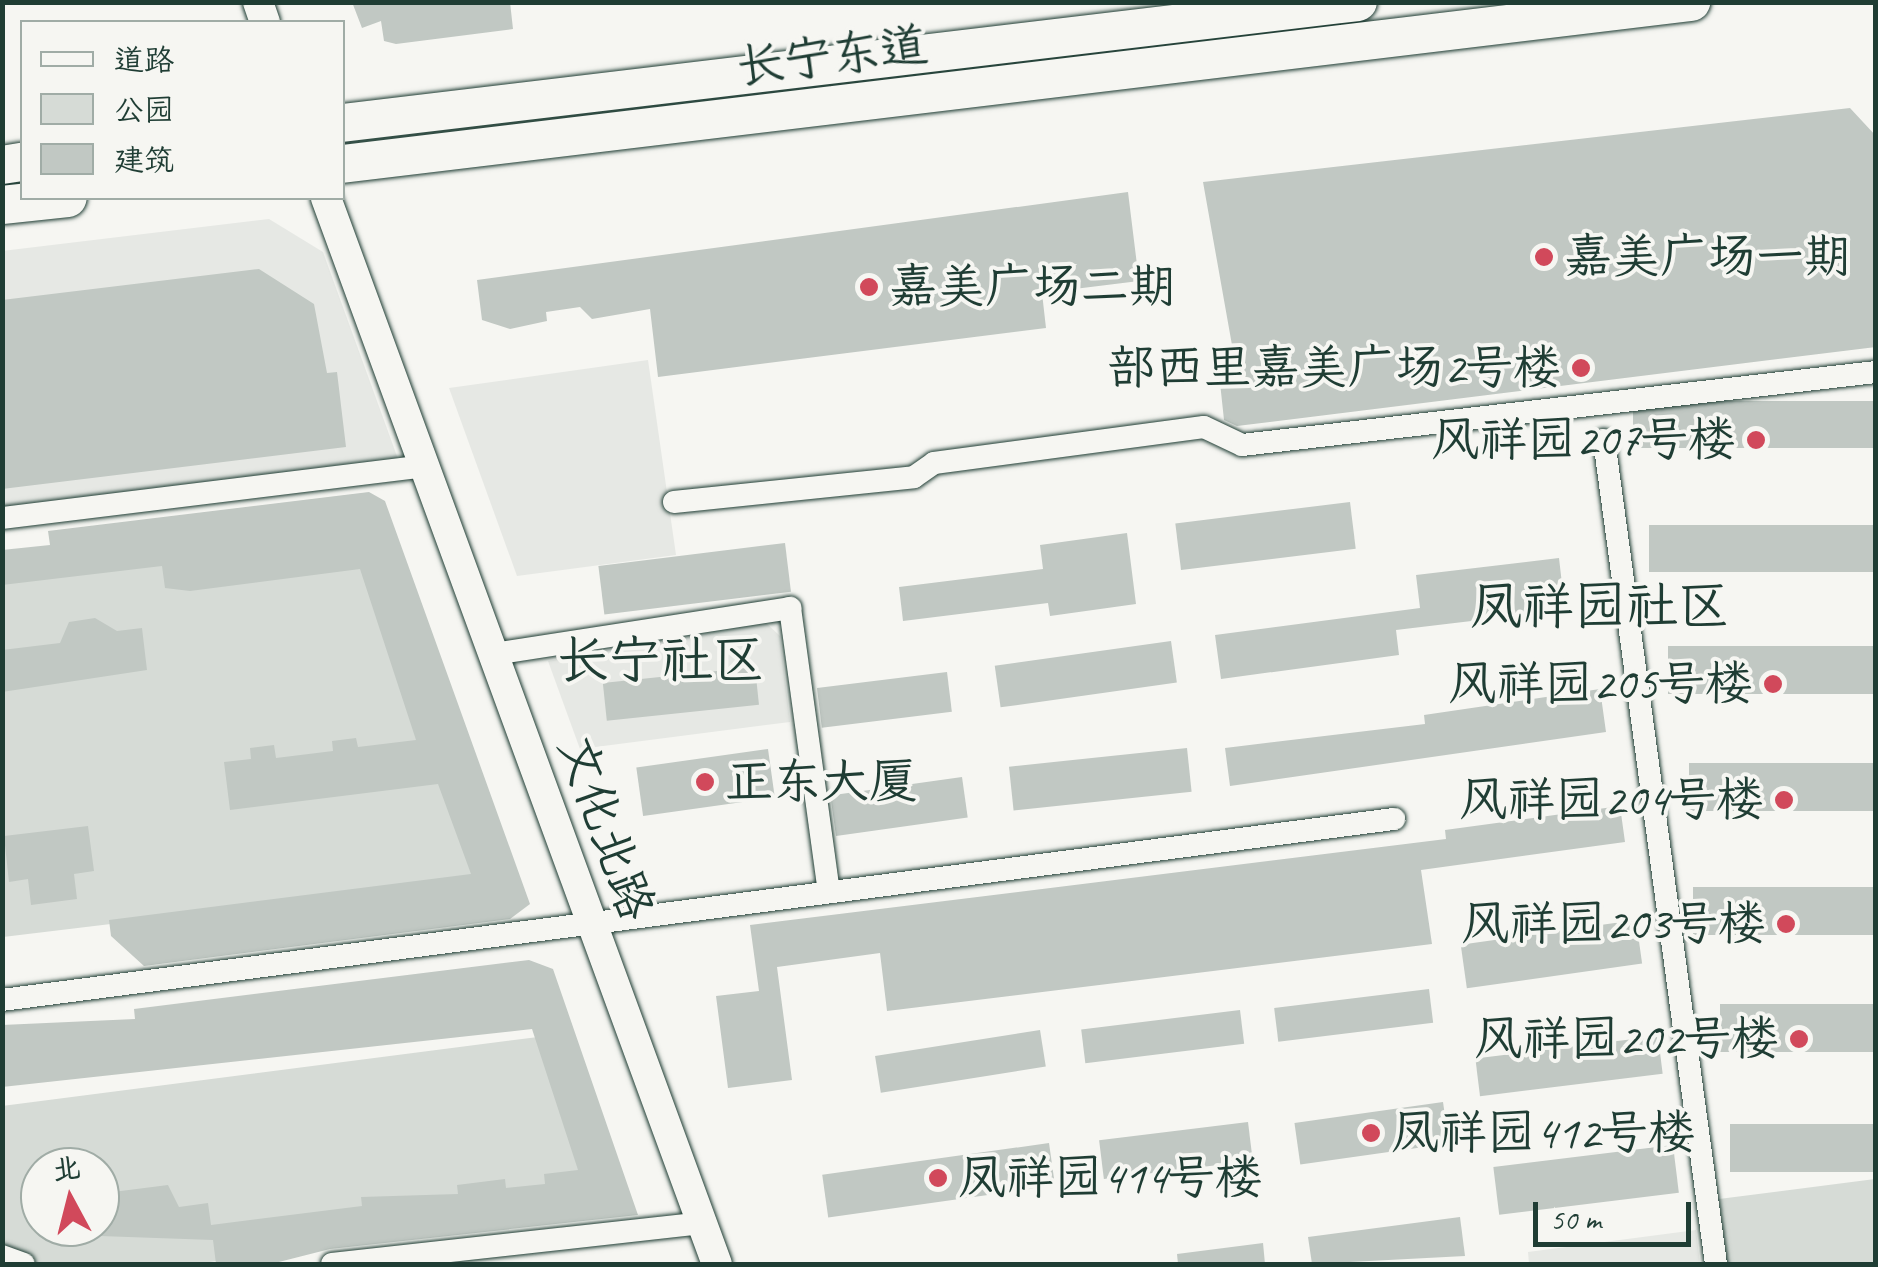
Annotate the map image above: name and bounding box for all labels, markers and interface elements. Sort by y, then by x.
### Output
street label: 长宁东道 [733,16,931,96]
legend [20,20,345,200]
text: 道路 [114,41,174,79]
text: 公园 [114,91,174,129]
text: 建筑 [114,141,174,179]
place label: 嘉美广场一期 [1564,228,1852,286]
marker: 嘉美广场一期 [1533,246,1555,268]
place label: 嘉美广场二期 [889,258,1177,316]
marker: 嘉美广场二期 [858,276,880,298]
place label: 部西里嘉美广场2号楼 [1107,339,1561,397]
marker: 部西里嘉美广场2号楼 [1570,357,1592,379]
place label: 风祥园207号楼 [1431,411,1736,469]
marker: 风祥园207号楼 [1745,429,1767,451]
district label: 凤祥园社区 [1470,576,1730,638]
district label: 长宁社区 [557,630,765,692]
place label: 风祥园205号楼 [1448,655,1753,713]
marker: 风祥园205号楼 [1762,673,1784,695]
street label: 文化北路 [546,728,666,928]
place label: 正东大厦 [725,753,917,811]
marker: 正东大厦 [694,771,716,793]
place label: 风祥园204号楼 [1459,771,1764,829]
marker: 风祥园204号楼 [1773,789,1795,811]
place label: 风祥园203号楼 [1461,895,1766,953]
marker: 风祥园203号楼 [1775,913,1797,935]
place label: 风祥园202号楼 [1474,1010,1779,1068]
marker: 风祥园202号楼 [1788,1028,1810,1050]
place label: 凤祥园412号楼 [1391,1104,1696,1162]
marker: 凤祥园412号楼 [1360,1122,1382,1144]
north arrow [20,1147,120,1247]
place label: 凤祥园414号楼 [958,1149,1263,1207]
text: 北 [50,1150,83,1188]
marker: 凤祥园414号楼 [927,1167,949,1189]
scale bar [1538,1182,1696,1244]
text: 50 m [1550,1200,1601,1238]

